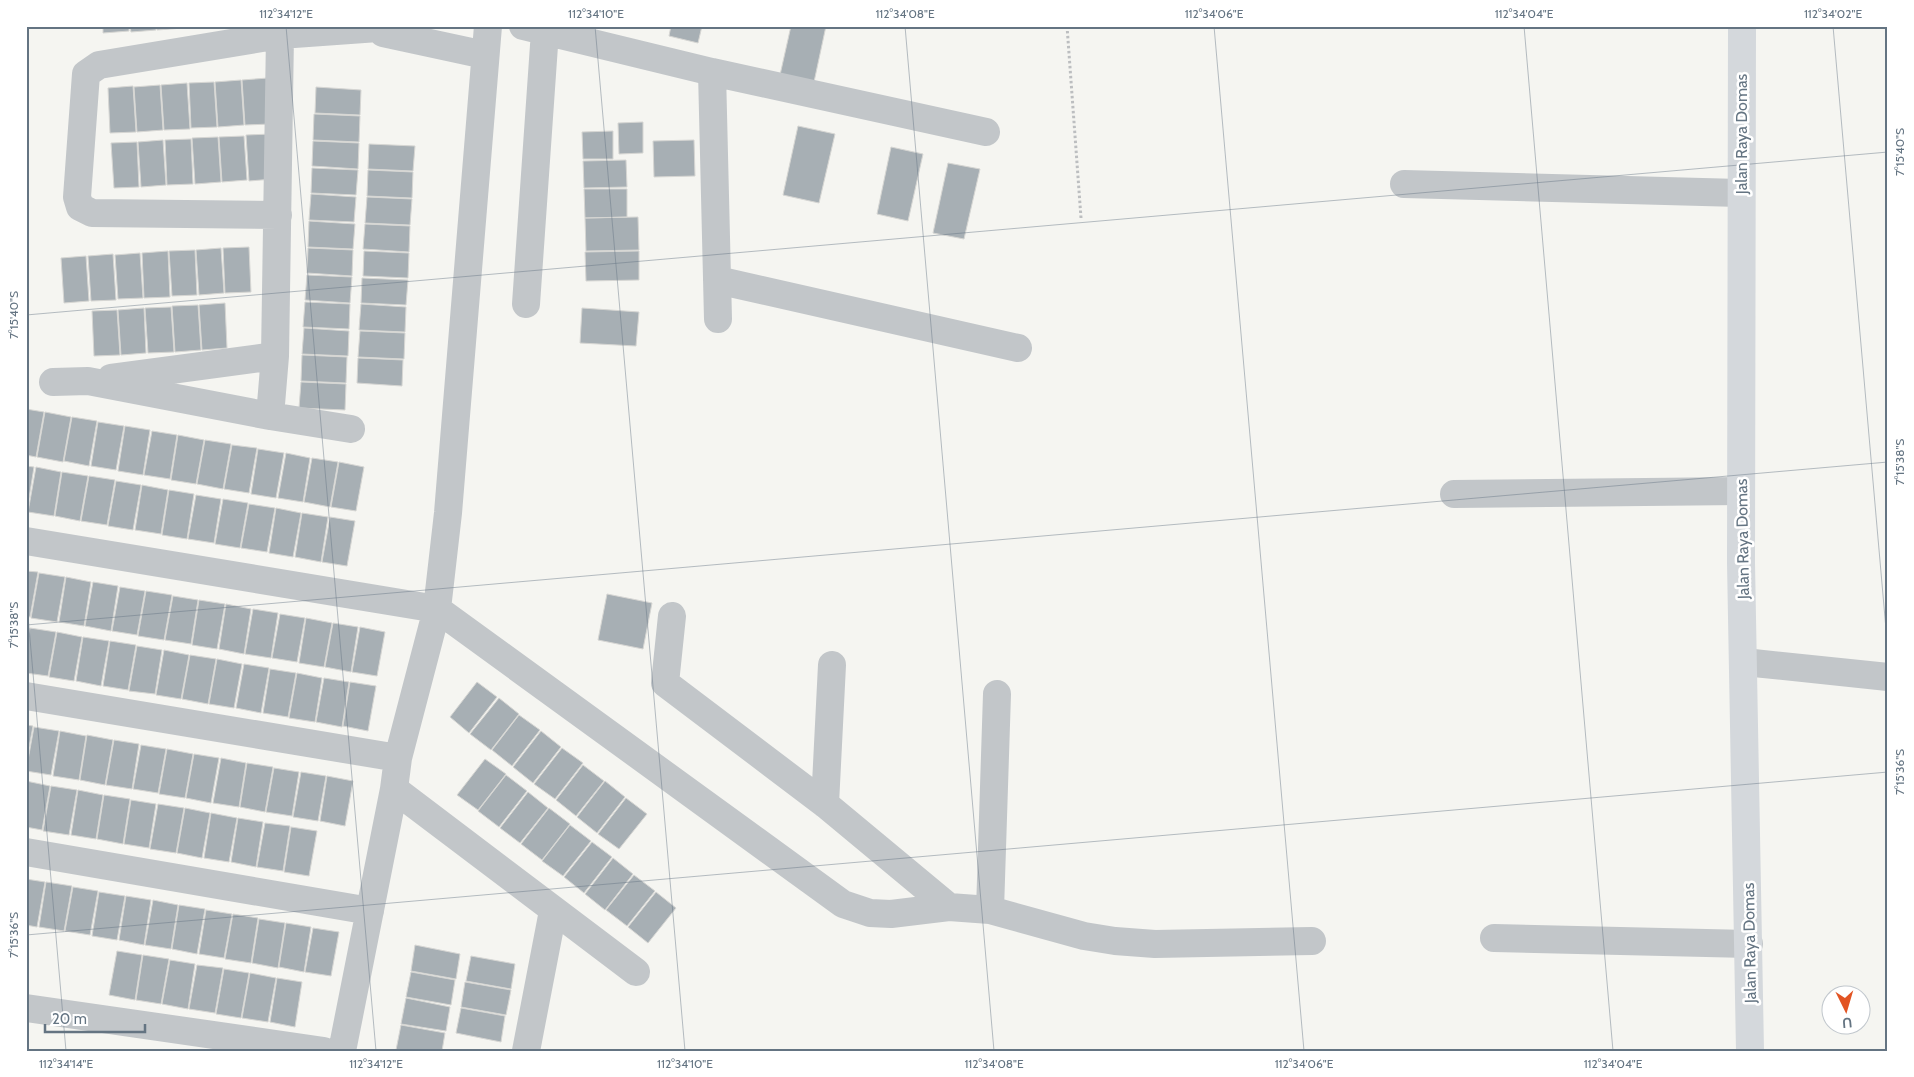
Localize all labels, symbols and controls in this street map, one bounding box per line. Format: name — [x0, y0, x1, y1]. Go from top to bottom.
text: 112°34'12"E — [259, 6, 313, 21]
text: 112°34'10"E — [568, 6, 624, 21]
text: 112°34'08"E — [875, 6, 935, 21]
text: 112°34'06"E — [1185, 6, 1244, 21]
text: 112°34'04"E — [1495, 6, 1554, 21]
text: 112°34'02"E — [1804, 6, 1862, 21]
street label: Jalan Raya Domas — [1732, 73, 1751, 195]
text: 7°15'40"S — [1892, 128, 1907, 176]
text: 7°15'40"S — [6, 291, 21, 339]
text: 7°15'38"S — [1892, 439, 1907, 485]
street label: Jalan Raya Domas — [1732, 478, 1753, 600]
text: 7°15'38"S — [6, 602, 21, 648]
text: 7°15'36"S — [1892, 749, 1907, 795]
street label: Jalan Raya Domas — [1739, 882, 1760, 1004]
text: 7°15'36"S — [6, 912, 21, 958]
north arrow — [1822, 984, 1872, 1034]
scale bar — [45, 1002, 145, 1034]
text: 20 m — [52, 1010, 87, 1028]
text: U — [1841, 1014, 1853, 1032]
text: 112°34'14"E — [39, 1056, 93, 1071]
text: 112°34'12"E — [349, 1056, 403, 1071]
text: 112°34'10"E — [657, 1056, 713, 1071]
text: 112°34'08"E — [964, 1056, 1024, 1071]
text: 112°34'06"E — [1275, 1056, 1334, 1071]
text: 112°34'04"E — [1584, 1056, 1643, 1071]

